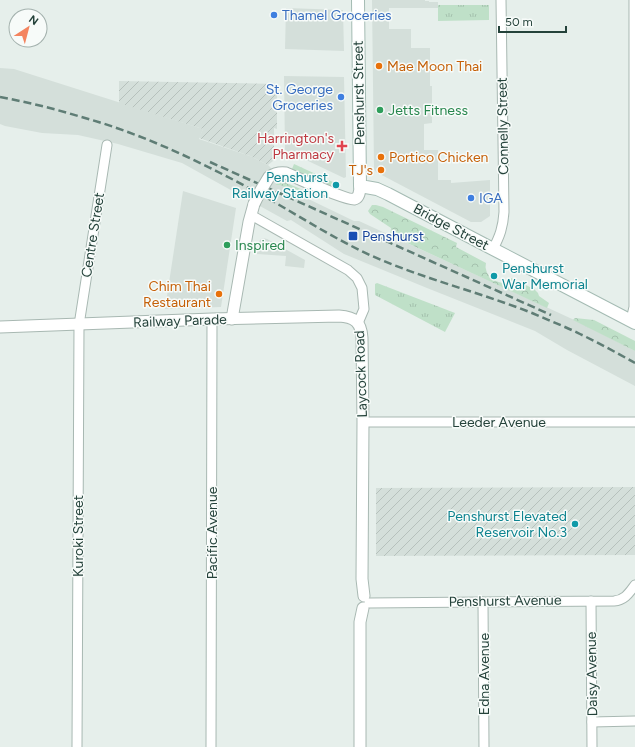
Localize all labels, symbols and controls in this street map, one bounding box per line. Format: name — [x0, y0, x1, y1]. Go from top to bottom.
place label: Thamel Groceries — [282, 7, 392, 24]
north arrow — [8, 8, 48, 48]
scale bar — [499, 8, 566, 34]
marker: Thamel Groceries — [269, 10, 279, 20]
text: N — [26, 13, 41, 28]
text: 50 m — [505, 15, 533, 29]
street label: Penshurst Street — [350, 40, 368, 146]
place label: Mae Moon Thai — [387, 58, 482, 75]
marker: Mae Moon Thai — [374, 61, 384, 71]
street label: Connelly Street — [494, 77, 512, 175]
place label: St. George Groceries — [266, 81, 333, 114]
marker: St. George Groceries — [336, 92, 346, 102]
place label: Jetts Fitness — [388, 102, 468, 119]
marker: Jetts Fitness — [375, 105, 385, 115]
place label: Harrington's Pharmacy — [257, 130, 335, 163]
marker: Harrington's Pharmacy — [337, 141, 347, 151]
place label: Portico Chicken — [389, 149, 489, 166]
marker: Portico Chicken — [376, 152, 386, 162]
place label: TJ's — [349, 162, 373, 179]
marker: TJ's — [376, 165, 386, 175]
place label: Penshurst Railway Station — [232, 169, 328, 202]
marker: Penshurst Railway Station — [331, 180, 341, 190]
place label: IGA — [479, 190, 503, 207]
street label: Centre Street — [78, 191, 108, 279]
marker: IGA — [466, 193, 476, 203]
street label: Bridge Street — [410, 200, 492, 254]
place label: Penshurst — [362, 228, 424, 245]
marker: Penshurst — [347, 230, 359, 242]
place label: Inspired — [235, 237, 285, 254]
marker: Inspired — [222, 240, 232, 250]
place label: Penshurst War Memorial — [502, 260, 588, 293]
marker: Penshurst War Memorial — [489, 271, 499, 281]
place label: Chim Thai Restaurant — [143, 278, 211, 311]
marker: Chim Thai Restaurant — [214, 289, 224, 299]
street label: Railway Parade — [133, 311, 227, 331]
street label: Laycock Road — [351, 330, 371, 418]
street label: Leeder Avenue — [452, 414, 546, 431]
street label: Pacific Avenue — [204, 486, 221, 579]
street label: Kuroki Street — [70, 495, 87, 577]
place label: Penshurst Elevated Reservoir No.3 — [447, 508, 567, 541]
marker: Penshurst Elevated Reservoir No.3 — [570, 519, 580, 529]
street label: Penshurst Avenue — [448, 592, 562, 610]
street label: Daisy Avenue — [583, 631, 601, 717]
street label: Edna Avenue — [476, 633, 493, 715]

